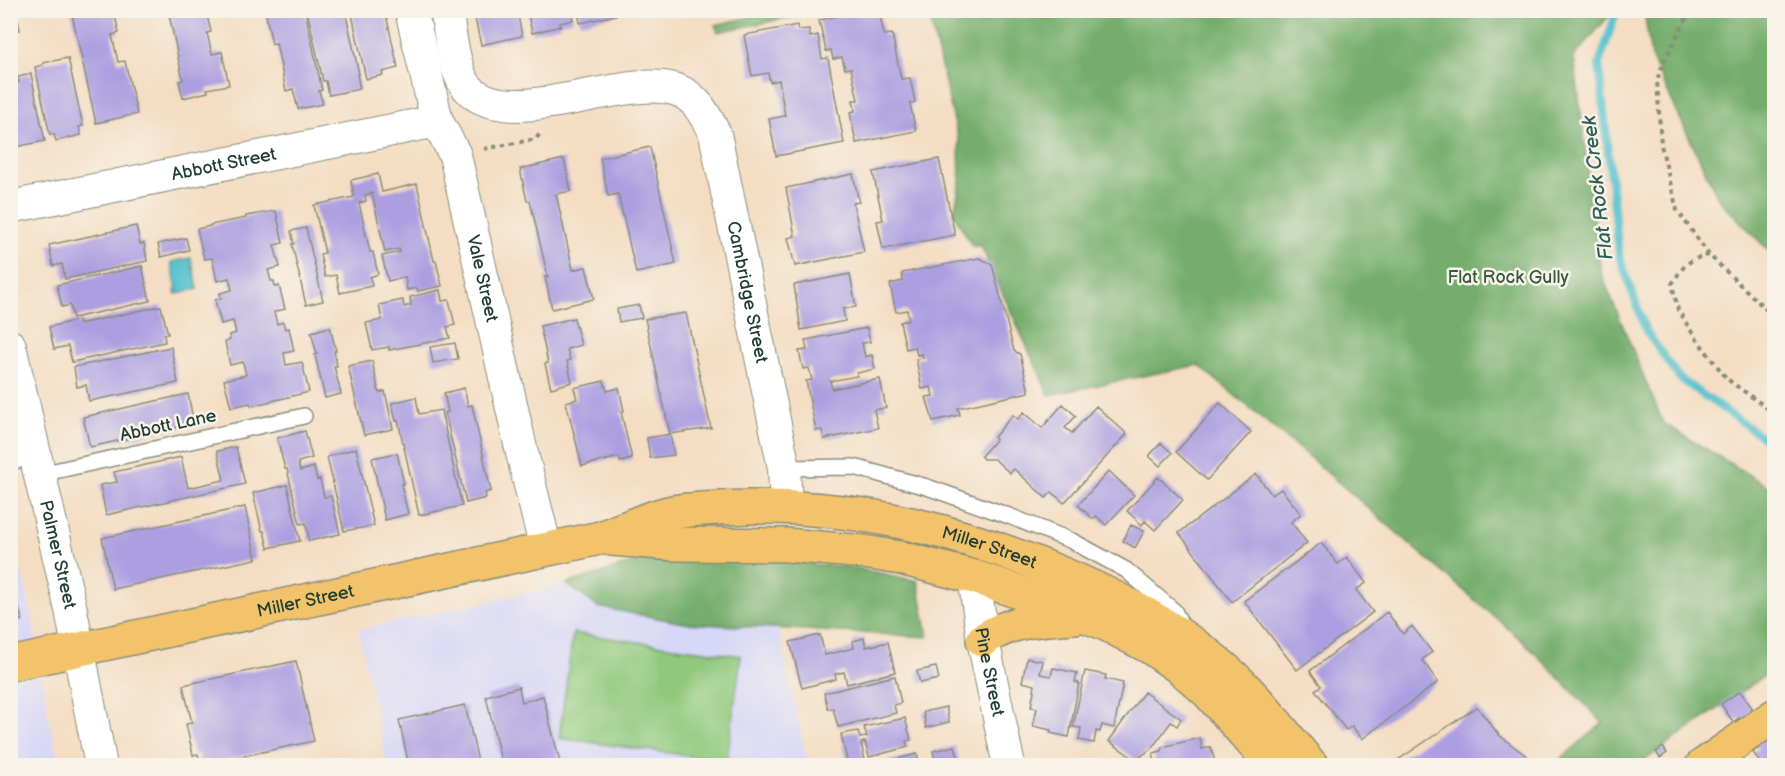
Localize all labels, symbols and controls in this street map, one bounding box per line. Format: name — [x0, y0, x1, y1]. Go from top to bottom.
water label: Flat Rock Creek — [1577, 113, 1619, 262]
street label: Abbott Street — [170, 144, 278, 185]
street label: Cambridge Street — [722, 219, 772, 365]
street label: Vale Street — [462, 233, 502, 324]
park label: Flat Rock Gully — [1447, 267, 1569, 288]
street label: Abbott Lane — [118, 405, 219, 446]
street label: Palmer Street — [35, 498, 81, 611]
street label: Miller Street — [939, 522, 1040, 574]
street label: Miller Street — [255, 581, 356, 622]
street label: Pine Street — [970, 626, 1009, 719]

